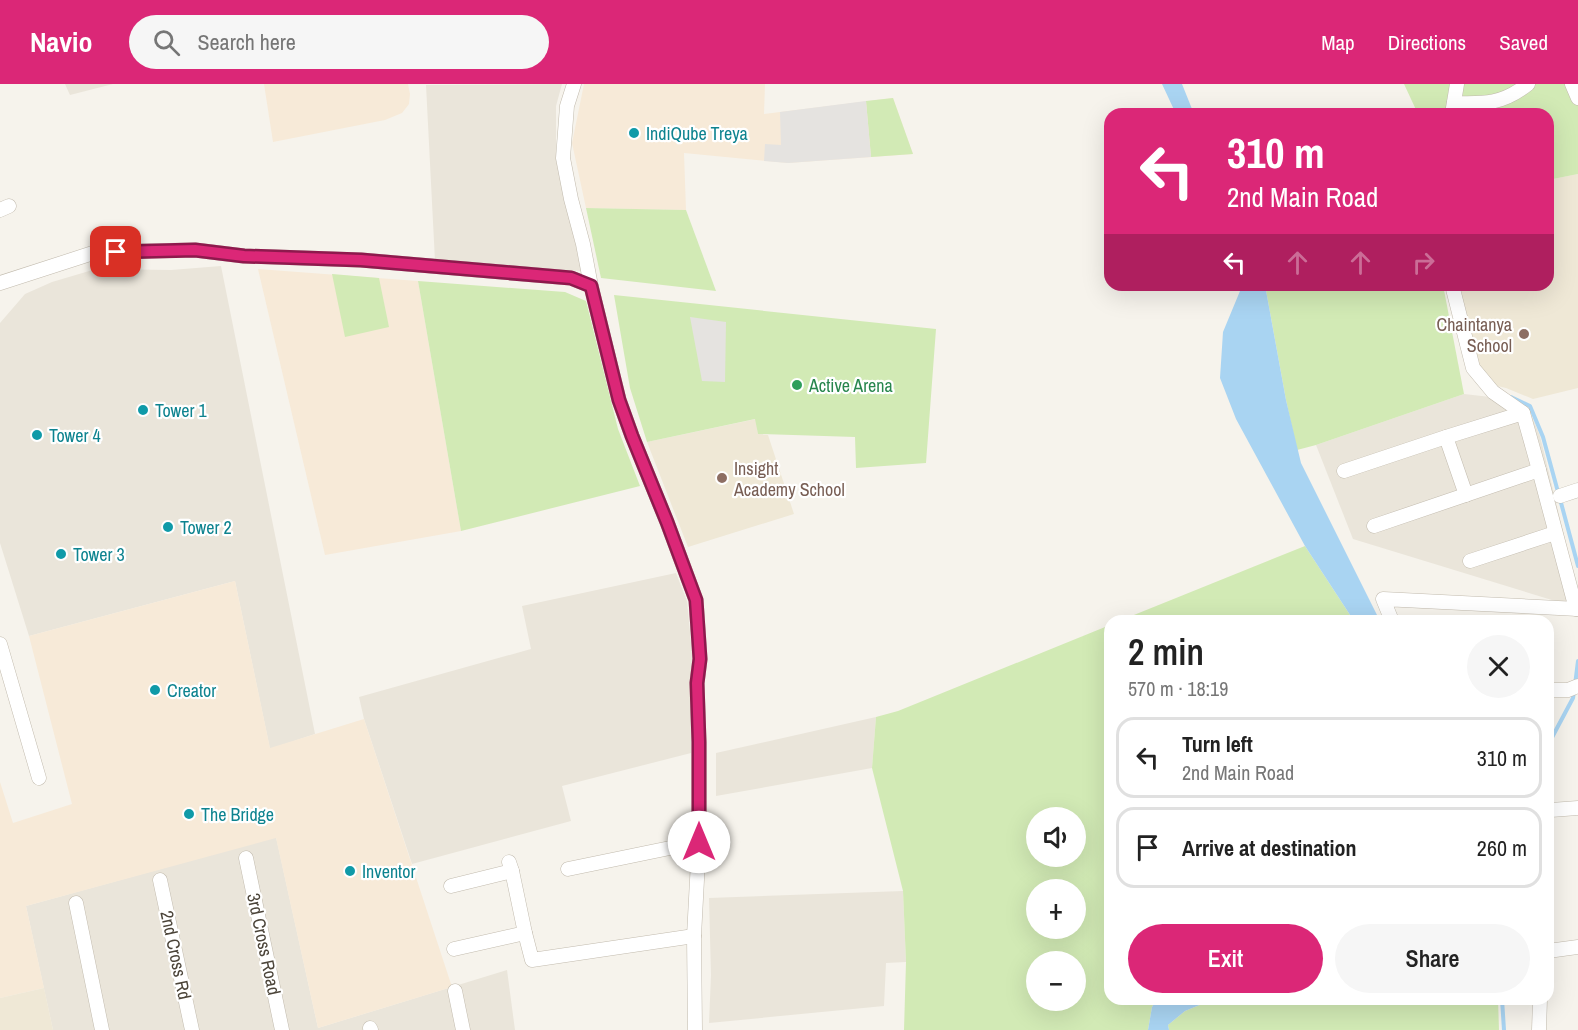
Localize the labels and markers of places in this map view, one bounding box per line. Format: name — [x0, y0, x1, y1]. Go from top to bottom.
place label: IndiQube Treya — [646, 121, 748, 146]
marker: IndiQube Treya — [627, 126, 641, 140]
pin — [90, 226, 141, 277]
place label: Chaintanya School — [1437, 312, 1512, 358]
marker: Chaintanya School — [1517, 327, 1531, 341]
place label: Active Arena — [808, 373, 893, 398]
marker: Active Arena — [790, 378, 804, 392]
place label: Tower 1 — [155, 398, 207, 423]
marker: Tower 1 — [136, 403, 150, 417]
place label: Tower 4 — [49, 423, 101, 448]
marker: Tower 4 — [30, 428, 44, 442]
place label: Insight Academy School — [733, 456, 845, 502]
marker: Insight Academy School — [715, 471, 729, 485]
place label: Tower 2 — [180, 515, 232, 540]
marker: Tower 2 — [161, 520, 175, 534]
place label: Tower 3 — [73, 542, 125, 567]
marker: Tower 3 — [54, 547, 68, 561]
place label: Creator — [167, 678, 216, 703]
marker: Creator — [148, 683, 162, 697]
place label: The Bridge — [201, 802, 274, 827]
marker: The Bridge — [182, 807, 196, 821]
place label: Inventor — [362, 859, 415, 884]
marker: Inventor — [343, 864, 357, 878]

